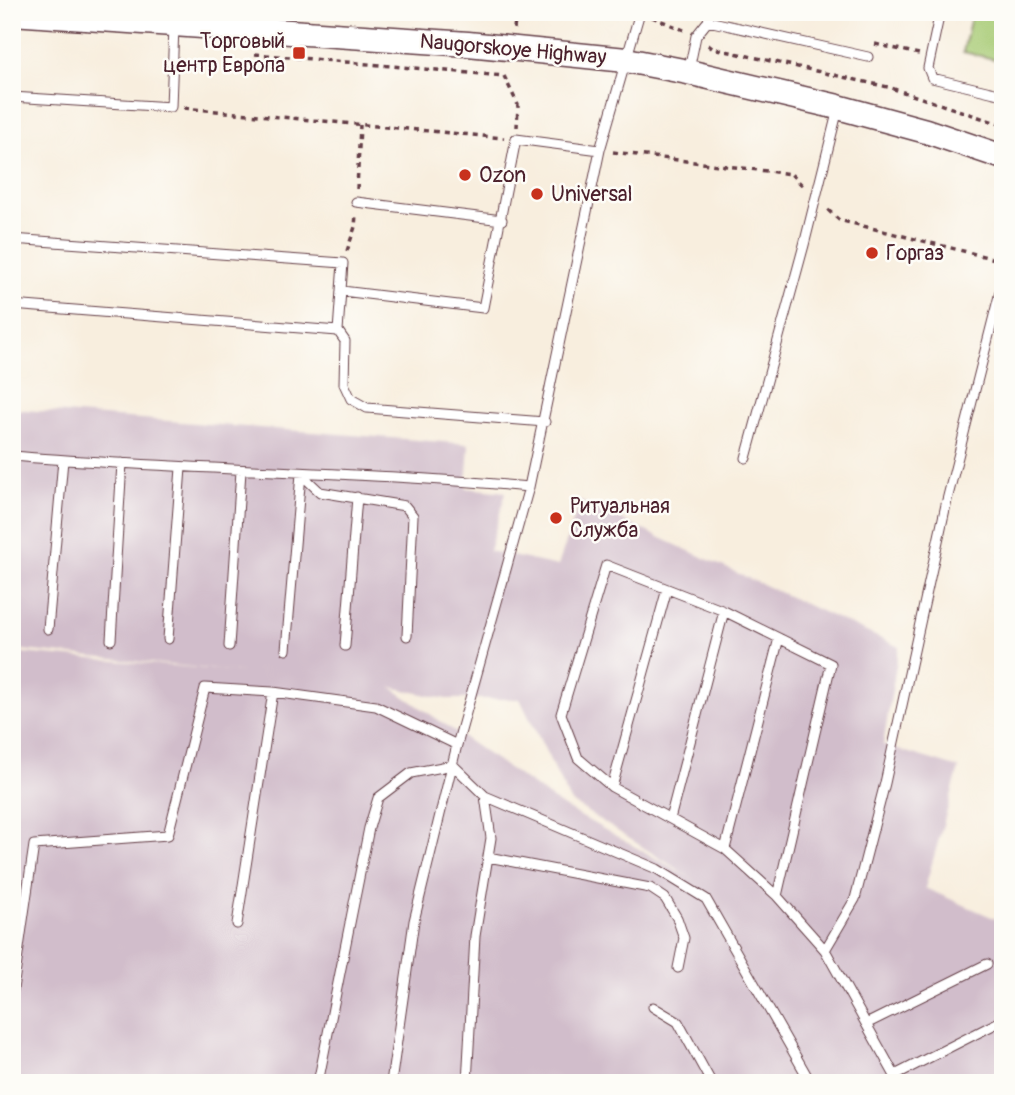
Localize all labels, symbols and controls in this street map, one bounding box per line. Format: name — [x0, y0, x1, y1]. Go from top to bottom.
place label: Торговый центр Европа — [163, 28, 285, 79]
street label: Naugorskoye Highway — [419, 28, 607, 71]
marker: Торговый центр Европа — [291, 45, 307, 61]
place label: Ozon — [479, 162, 526, 189]
marker: Ozon — [457, 167, 473, 183]
place label: Universal — [551, 181, 633, 208]
marker: Universal — [529, 186, 545, 202]
place label: Горгаз — [886, 240, 944, 267]
marker: Горгаз — [864, 245, 880, 261]
place label: Ритуальная Служба — [570, 493, 670, 544]
marker: Ритуальная Служба — [548, 510, 564, 526]

